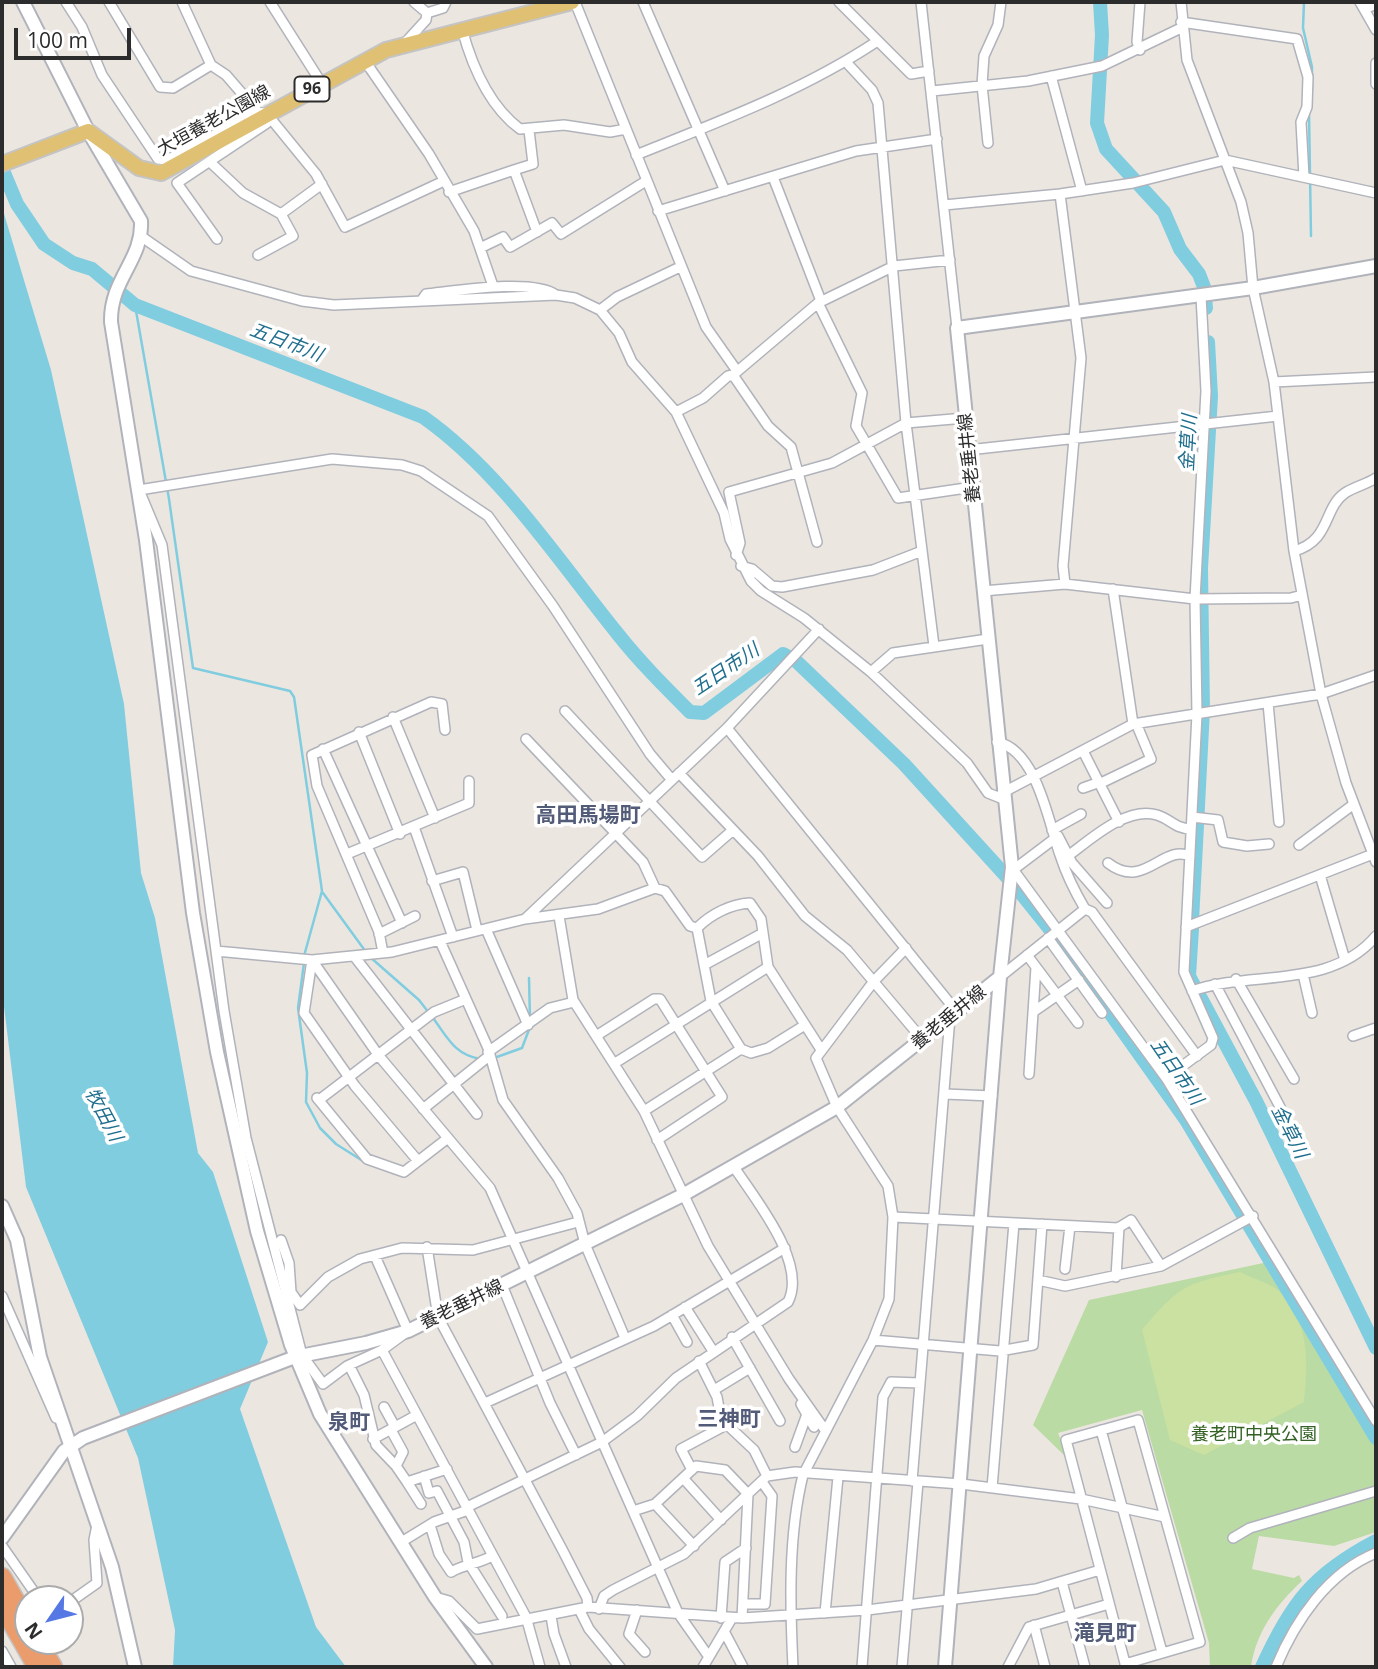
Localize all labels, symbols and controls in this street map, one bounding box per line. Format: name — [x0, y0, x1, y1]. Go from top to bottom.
scale bar — [18, 14, 135, 58]
text: 100 m — [27, 26, 88, 54]
road number: 96 — [294, 76, 330, 102]
street label: 大垣養老公園線 — [154, 81, 274, 161]
water label: 五日市川 — [246, 319, 326, 367]
street label: 養老垂井線 — [955, 412, 985, 504]
water label: 金草川 — [1176, 414, 1202, 472]
water label: 五日市川 — [688, 639, 764, 701]
district label: 高田馬場町 — [536, 803, 640, 829]
street label: 養老垂井線 — [907, 981, 991, 1055]
water label: 五日市川 — [1145, 1034, 1207, 1110]
water label: 牧田川 — [80, 1084, 126, 1146]
water label: 金草川 — [1266, 1101, 1312, 1163]
street label: 養老垂井線 — [417, 1276, 507, 1334]
district label: 三神町 — [698, 1407, 760, 1433]
district label: 泉町 — [328, 1410, 370, 1436]
park label: 養老町中央公園 — [1191, 1424, 1317, 1446]
north arrow — [14, 1585, 84, 1655]
text: N — [18, 1617, 49, 1645]
district label: 滝見町 — [1074, 1621, 1136, 1647]

